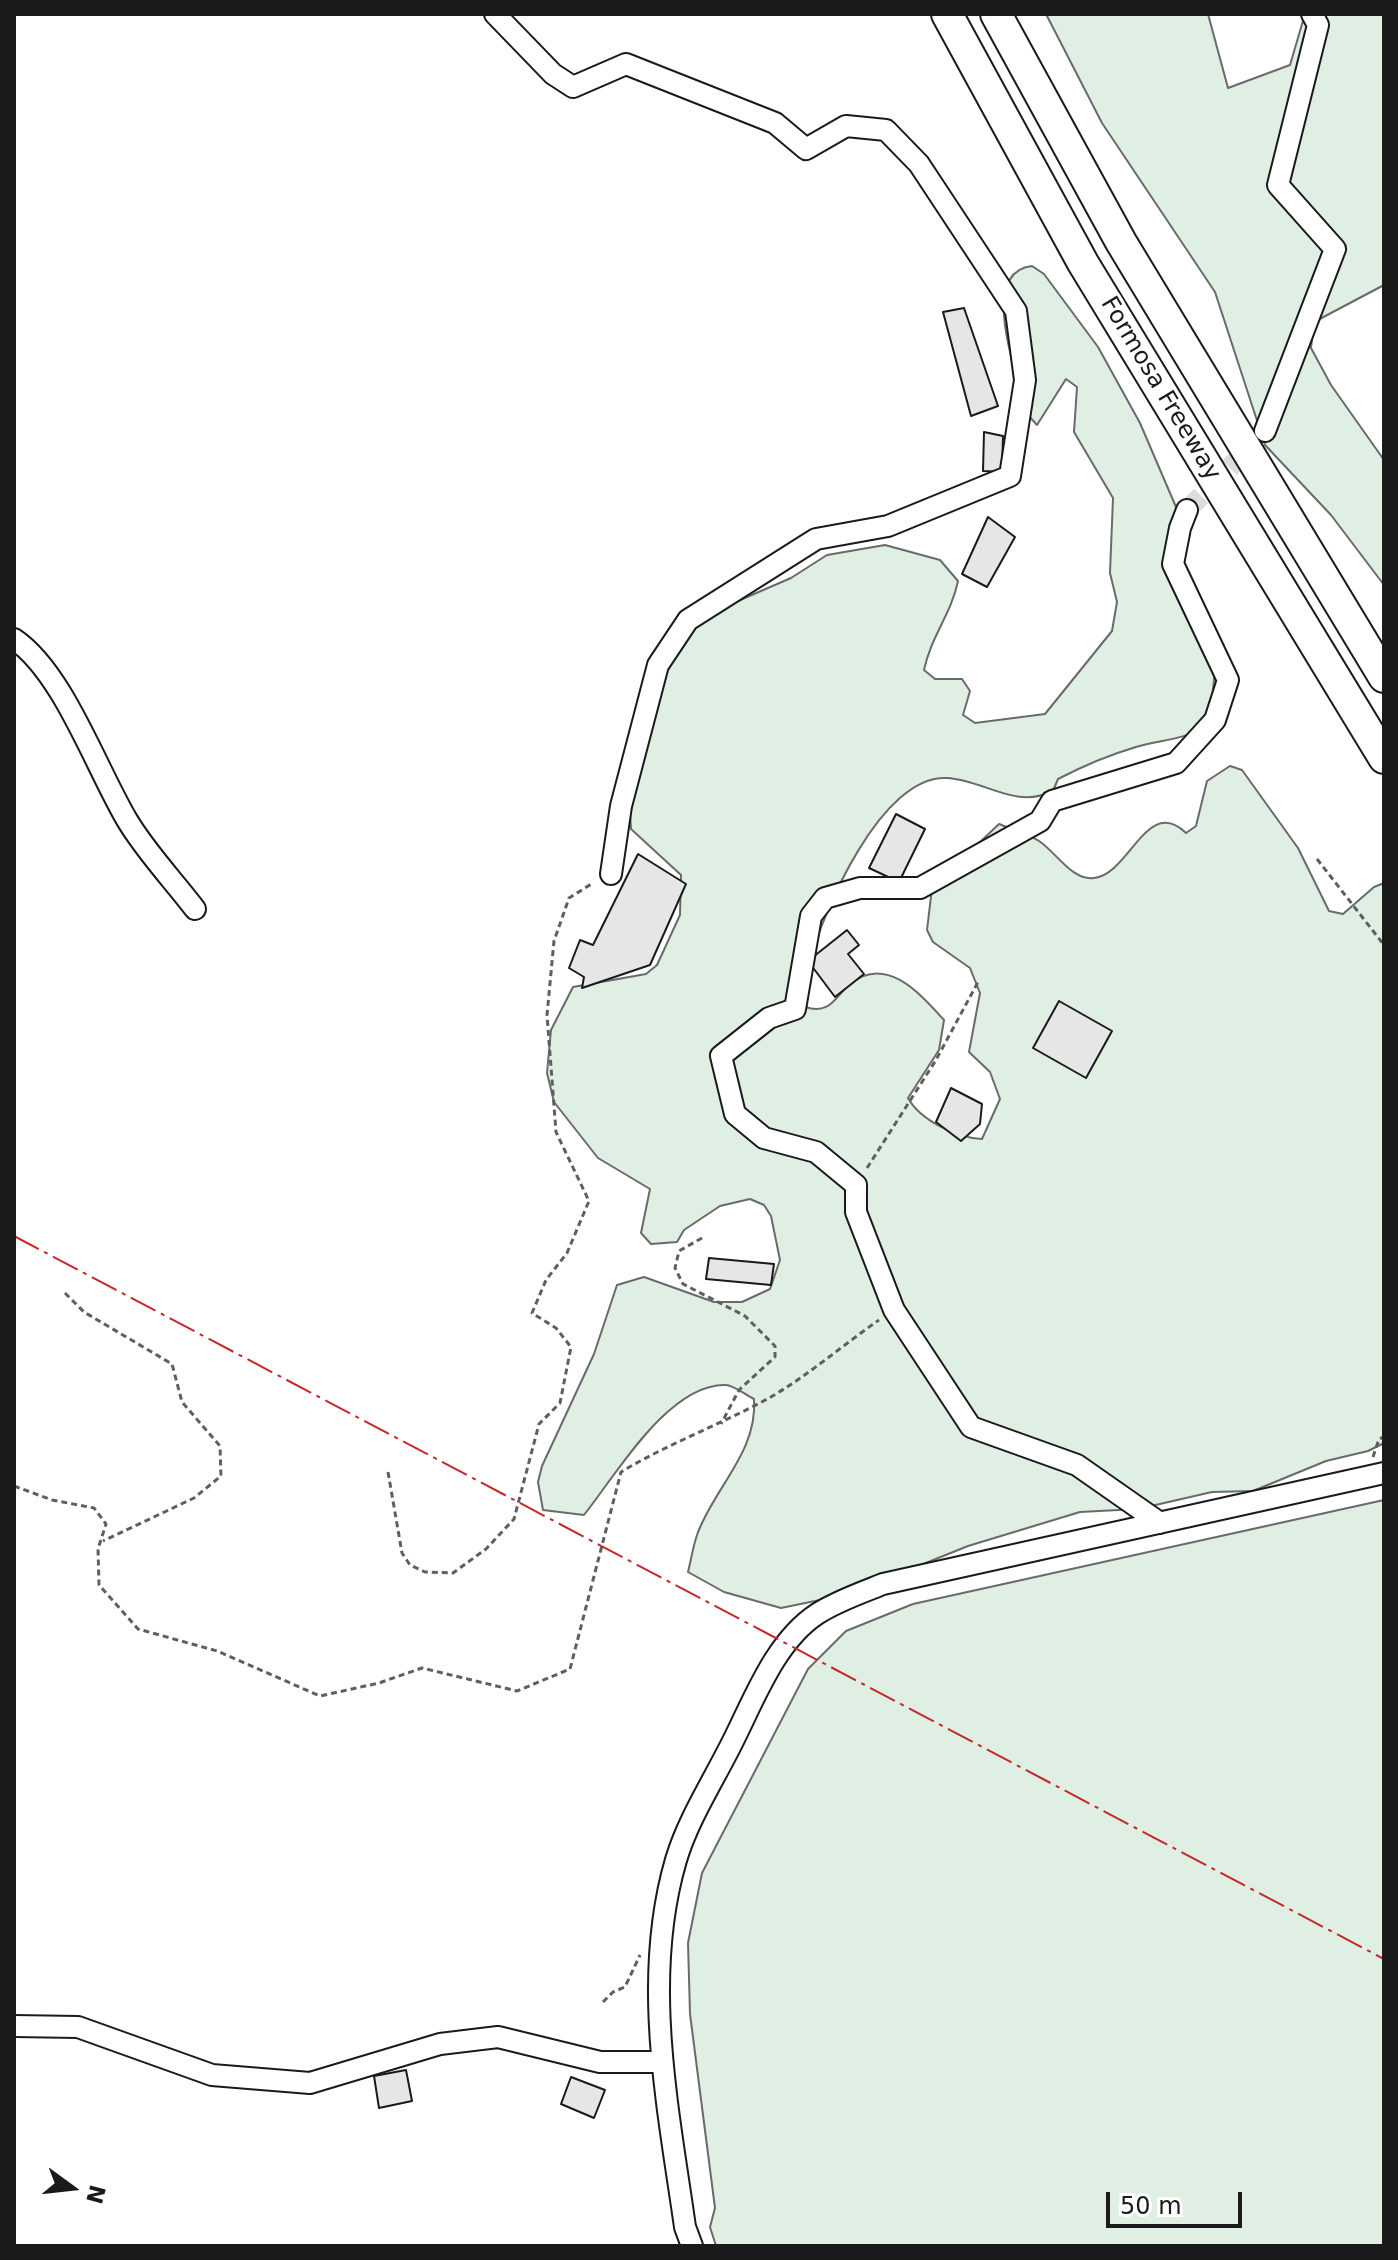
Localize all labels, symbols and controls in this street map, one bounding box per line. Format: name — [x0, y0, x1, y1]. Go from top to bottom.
street label: Formosa Freeway — [1094, 292, 1226, 486]
north arrow — [32, 2148, 112, 2228]
scale bar — [1110, 2176, 1246, 2226]
text: N — [81, 2182, 110, 2206]
text: 50 m — [1120, 2192, 1182, 2220]

